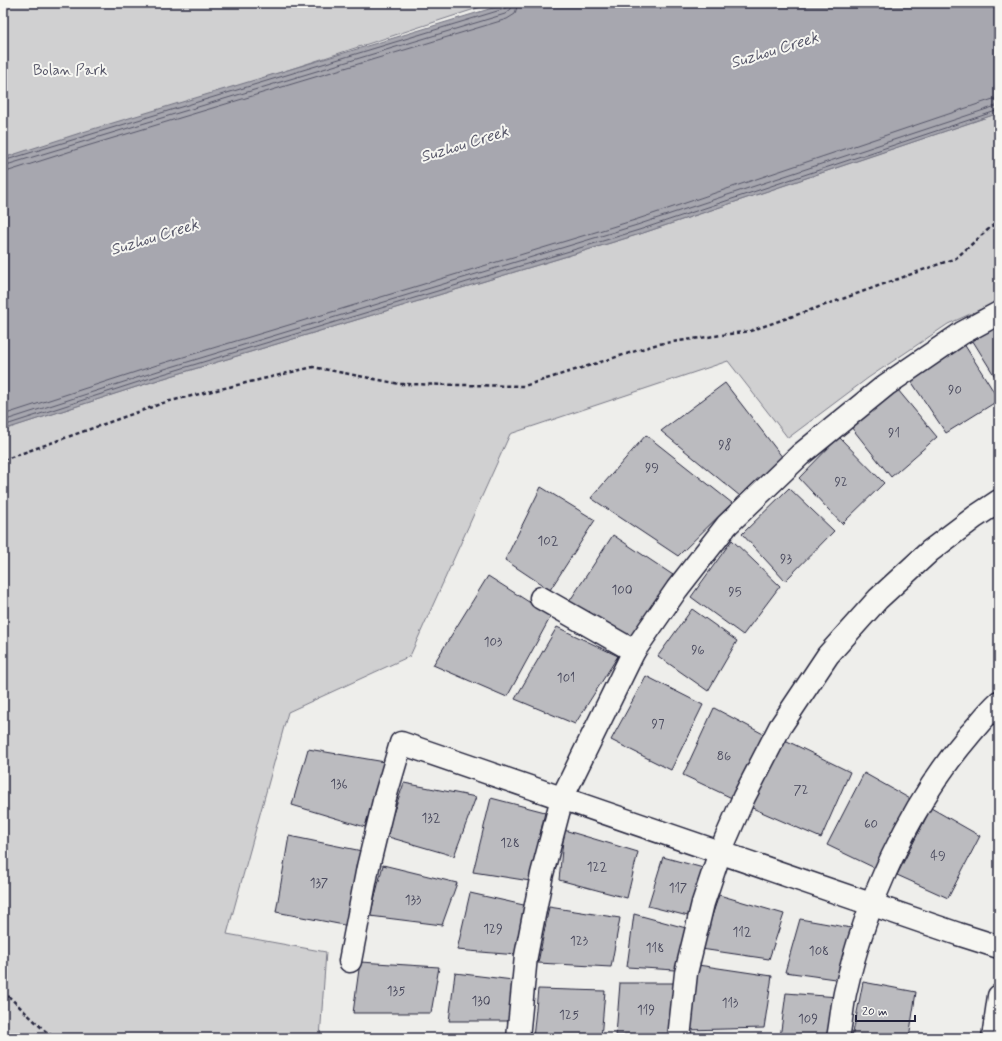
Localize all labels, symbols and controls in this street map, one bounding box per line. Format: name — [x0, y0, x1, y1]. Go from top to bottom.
water label: Suzhou Creek — [728, 27, 821, 74]
park label: Bolan Park — [33, 61, 107, 81]
water label: Suzhou Creek — [418, 121, 511, 168]
water label: Suzhou Creek — [108, 214, 201, 261]
house number: 90 — [948, 382, 962, 399]
house number: 91 — [888, 425, 900, 442]
house number: 98 — [718, 437, 732, 454]
house number: 99 — [645, 460, 659, 477]
house number: 92 — [834, 474, 848, 491]
house number: 102 — [538, 533, 559, 550]
house number: 93 — [780, 551, 792, 568]
house number: 100 — [611, 582, 633, 599]
house number: 95 — [728, 584, 742, 601]
house number: 103 — [484, 634, 503, 651]
house number: 96 — [691, 642, 705, 659]
house number: 101 — [557, 670, 575, 687]
house number: 97 — [652, 716, 665, 733]
house number: 86 — [717, 748, 731, 765]
house number: 136 — [330, 776, 348, 793]
house number: 72 — [794, 782, 809, 799]
house number: 132 — [421, 810, 441, 827]
house number: 60 — [864, 816, 878, 833]
house number: 128 — [500, 835, 520, 852]
house number: 49 — [930, 848, 946, 865]
house number: 122 — [587, 859, 607, 876]
house number: 137 — [310, 875, 328, 892]
house number: 117 — [669, 880, 687, 897]
house number: 133 — [405, 892, 422, 909]
house number: 129 — [483, 921, 503, 938]
house number: 112 — [732, 924, 752, 941]
house number: 123 — [570, 933, 589, 950]
house number: 118 — [646, 940, 664, 957]
house number: 108 — [809, 943, 829, 960]
house number: 135 — [387, 983, 405, 1000]
house number: 130 — [471, 993, 491, 1010]
house number: 113 — [722, 995, 739, 1012]
scale bar — [856, 997, 915, 1023]
house number: 119 — [637, 1002, 655, 1019]
text: 20 m — [862, 1004, 888, 1020]
house number: 125 — [559, 1007, 579, 1024]
house number: 109 — [798, 1011, 818, 1028]

